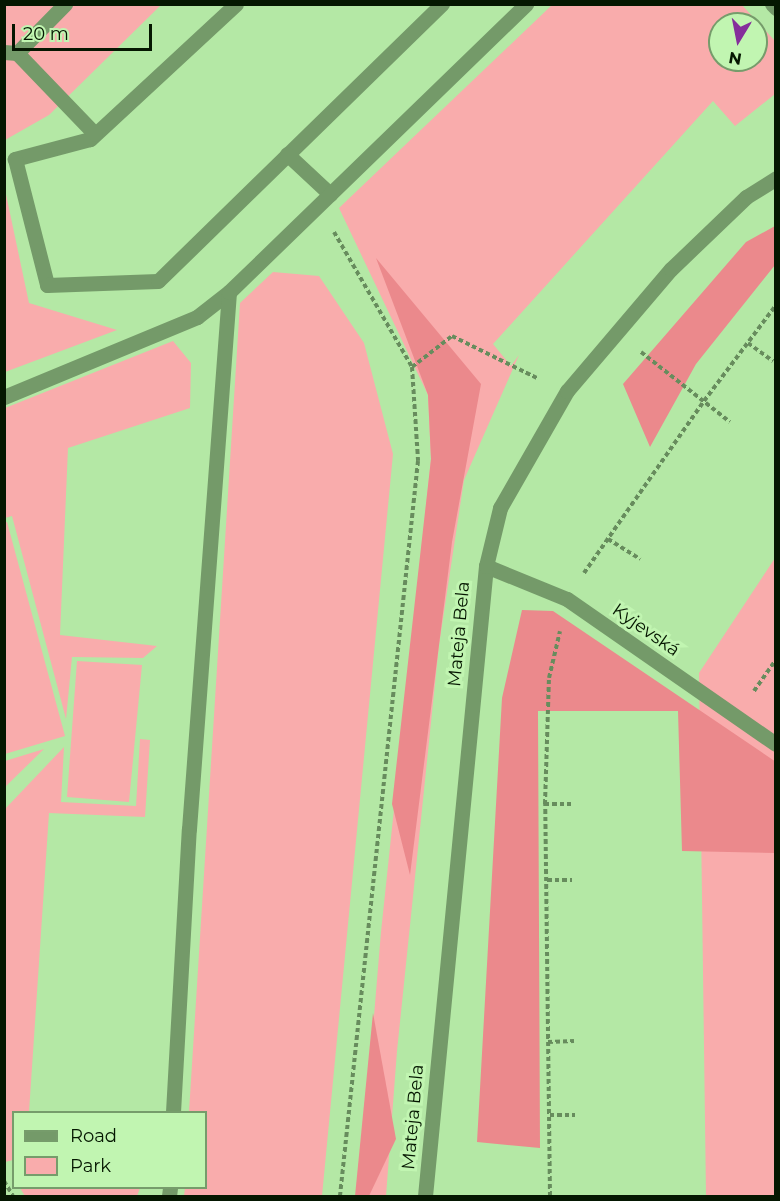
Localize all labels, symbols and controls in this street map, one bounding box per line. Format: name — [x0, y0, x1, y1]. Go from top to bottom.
scale bar — [15, 12, 154, 50]
north arrow — [708, 12, 768, 72]
text: 20 m — [23, 23, 69, 45]
text: N — [727, 48, 743, 69]
street label: Mateja Bela — [444, 580, 474, 688]
street label: Kyjevská — [608, 599, 684, 661]
street label: Mateja Bela — [398, 1063, 428, 1171]
legend — [12, 1111, 207, 1189]
text: Road — [70, 1125, 117, 1147]
text: Park — [70, 1155, 111, 1177]

